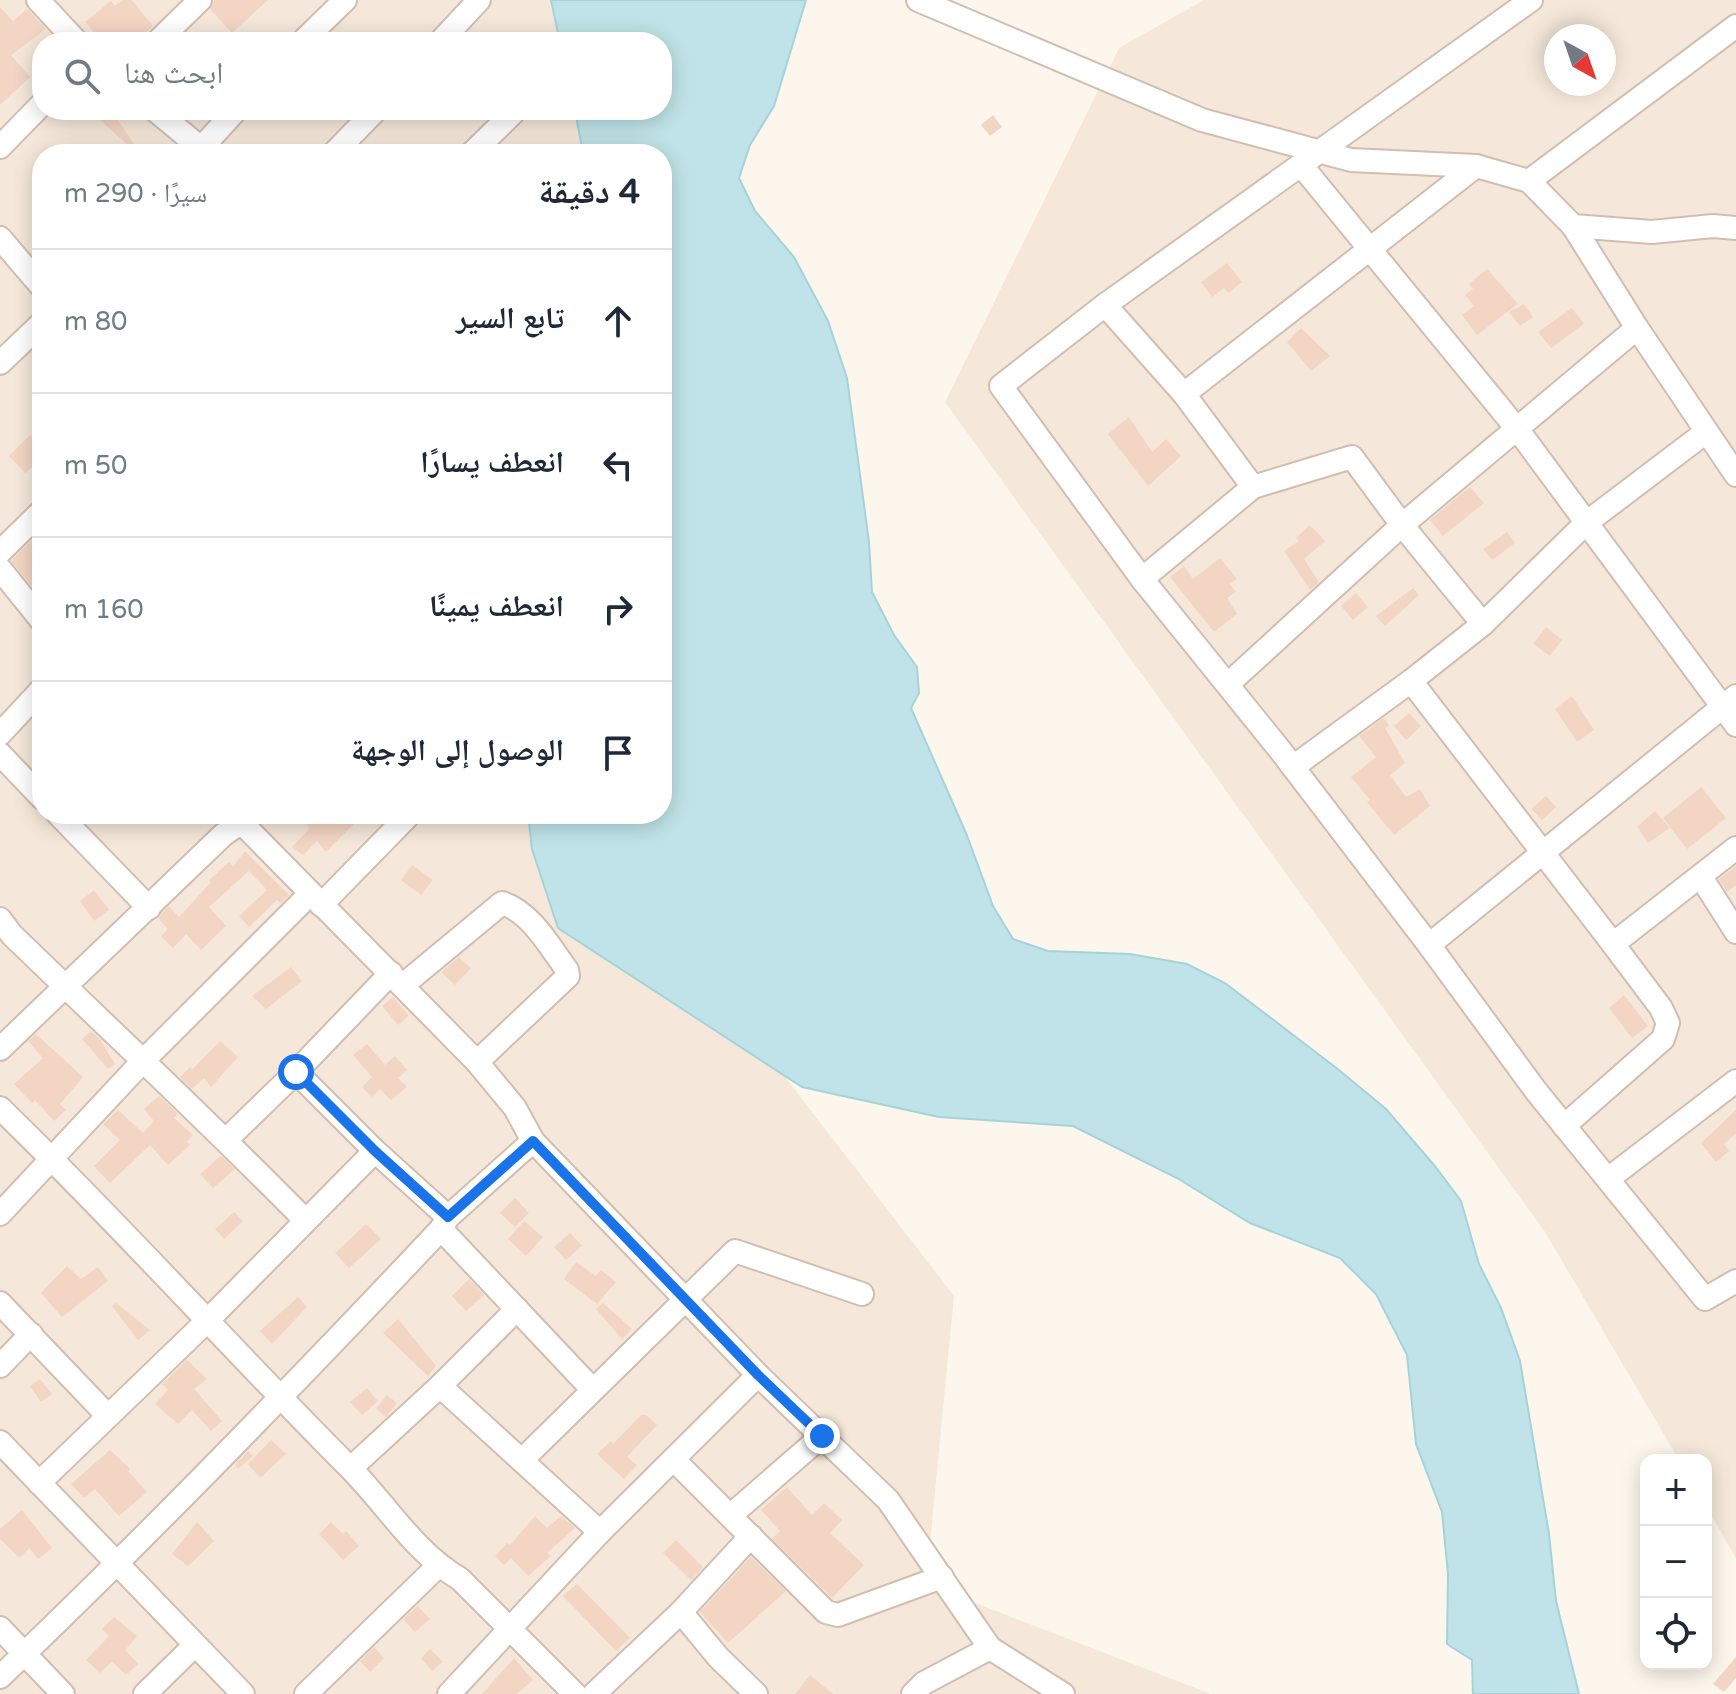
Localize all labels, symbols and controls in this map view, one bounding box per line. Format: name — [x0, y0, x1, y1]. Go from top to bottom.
north arrow — [1544, 24, 1616, 96]
search box — [32, 32, 672, 120]
icon: search — [60, 54, 104, 98]
text: ابحث هنا — [124, 55, 223, 92]
text: 4 دقيقة — [538, 172, 640, 213]
text: سيرًا · 290 m — [64, 178, 207, 209]
icon: ahead — [596, 299, 640, 343]
text: تابع السير — [456, 300, 564, 337]
text: 80 m — [64, 306, 127, 337]
icon: left — [596, 443, 640, 487]
text: انعطف يسارًا — [420, 444, 564, 481]
text: 50 m — [64, 450, 127, 481]
icon: right — [596, 587, 640, 631]
text: انعطف يمينًا — [429, 588, 564, 625]
text: 160 m — [64, 594, 144, 625]
icon: arrive — [596, 731, 640, 775]
text: الوصول إلى الوجهة — [351, 732, 564, 769]
route start — [278, 1054, 314, 1090]
route end — [804, 1418, 840, 1454]
map controls — [1640, 1454, 1712, 1670]
button: + — [1640, 1454, 1712, 1526]
button: − — [1640, 1526, 1712, 1598]
button: locate — [1640, 1598, 1712, 1670]

